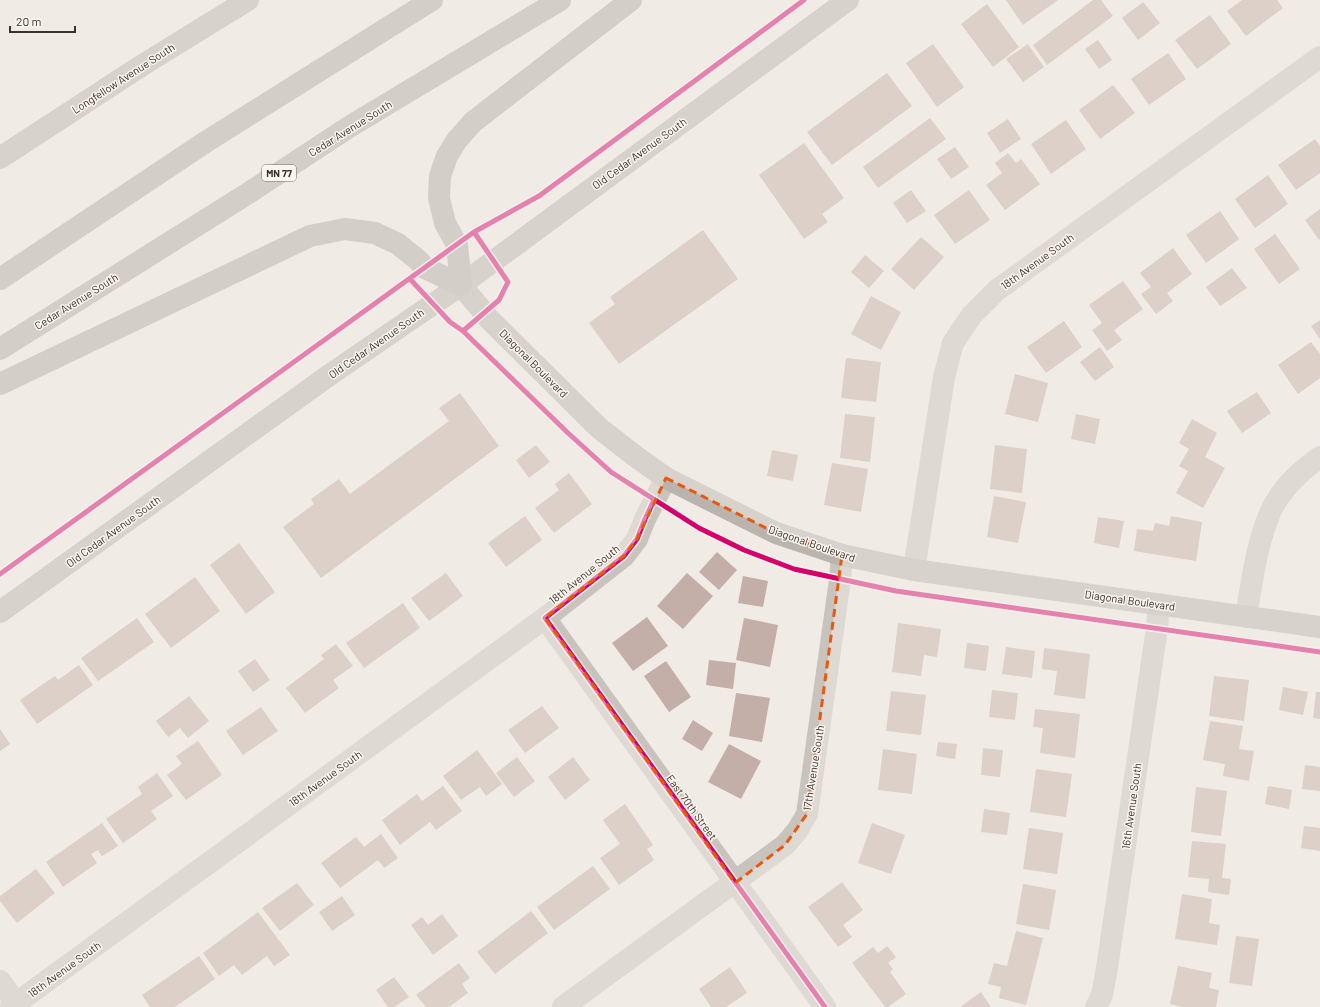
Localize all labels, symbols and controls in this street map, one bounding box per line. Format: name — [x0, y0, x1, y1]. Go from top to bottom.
scale bar — [10, 8, 75, 34]
text: 20 m — [16, 14, 42, 28]
street label: Longfellow Avenue South — [69, 40, 177, 116]
street label: Cedar Avenue South — [306, 97, 394, 159]
street label: Old Cedar Avenue South — [589, 114, 689, 192]
road number: MN 77 — [262, 165, 296, 181]
street label: 18th Avenue South — [998, 230, 1076, 292]
street label: Cedar Avenue South — [32, 270, 120, 332]
street label: Old Cedar Avenue South — [326, 305, 426, 381]
street label: Diagonal Boulevard — [497, 326, 571, 400]
street label: Old Cedar Avenue South — [63, 492, 163, 570]
street label: Diagonal Boulevard — [767, 522, 857, 564]
street label: 18th Avenue South — [546, 541, 622, 606]
street label: Diagonal Boulevard — [1084, 587, 1176, 613]
street label: 17th Avenue South — [800, 724, 826, 812]
street label: 18th Avenue South — [286, 747, 364, 809]
street label: 16th Avenue South — [1119, 762, 1144, 850]
street label: East 70th Street — [664, 772, 720, 842]
street label: 18th Avenue South — [25, 938, 103, 1000]

